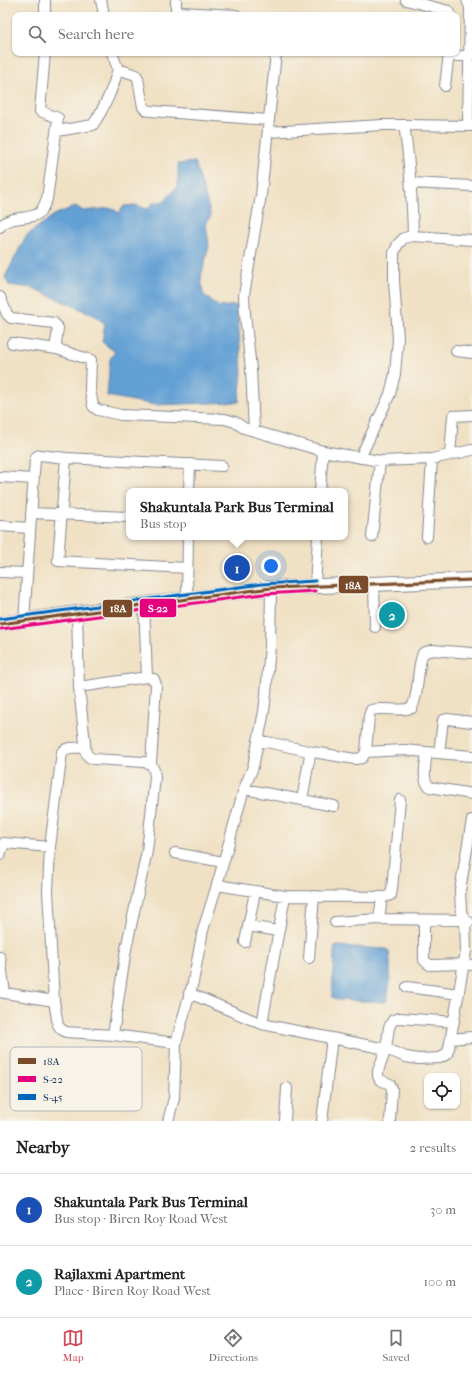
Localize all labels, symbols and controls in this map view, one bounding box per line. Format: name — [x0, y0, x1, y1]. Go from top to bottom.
search box — [12, 12, 460, 56]
icon: search — [26, 23, 48, 45]
text: Search here — [58, 25, 134, 43]
popup — [126, 488, 348, 540]
text: Shakuntala Park Bus Terminal — [140, 498, 334, 516]
text: Bus stop — [140, 516, 187, 531]
pin: 1 — [224, 553, 250, 583]
your location — [261, 556, 281, 576]
line badge: 18A — [338, 575, 369, 594]
text: 18A — [345, 579, 362, 592]
line badge: S-22 — [139, 598, 177, 618]
line badge: 18A — [102, 599, 133, 618]
pin: 2 — [379, 600, 405, 630]
text: 18A — [110, 602, 127, 615]
text: S-22 — [148, 602, 168, 615]
legend — [10, 1047, 142, 1111]
text: 18A — [43, 1055, 60, 1068]
text: S-22 — [43, 1073, 63, 1086]
map controls — [424, 1073, 460, 1109]
button: locate — [424, 1073, 460, 1109]
text: S-45 — [43, 1091, 63, 1104]
text: Nearby — [16, 1137, 70, 1157]
text: 2 results — [410, 1140, 456, 1155]
text: Shakuntala Park Bus Terminal — [54, 1193, 248, 1211]
text: 1 — [27, 1202, 31, 1217]
text: 30 m — [430, 1202, 456, 1217]
text: Bus stop · Biren Roy Road West — [54, 1211, 228, 1226]
text: Rajlaxmi Apartment — [54, 1265, 185, 1283]
text: 2 — [26, 1274, 32, 1289]
text: 100 m — [423, 1274, 456, 1289]
text: Place · Biren Roy Road West — [54, 1283, 211, 1298]
tab: Map — [62, 1327, 84, 1364]
tab: Directions — [209, 1327, 258, 1364]
tab: Saved — [382, 1327, 410, 1364]

